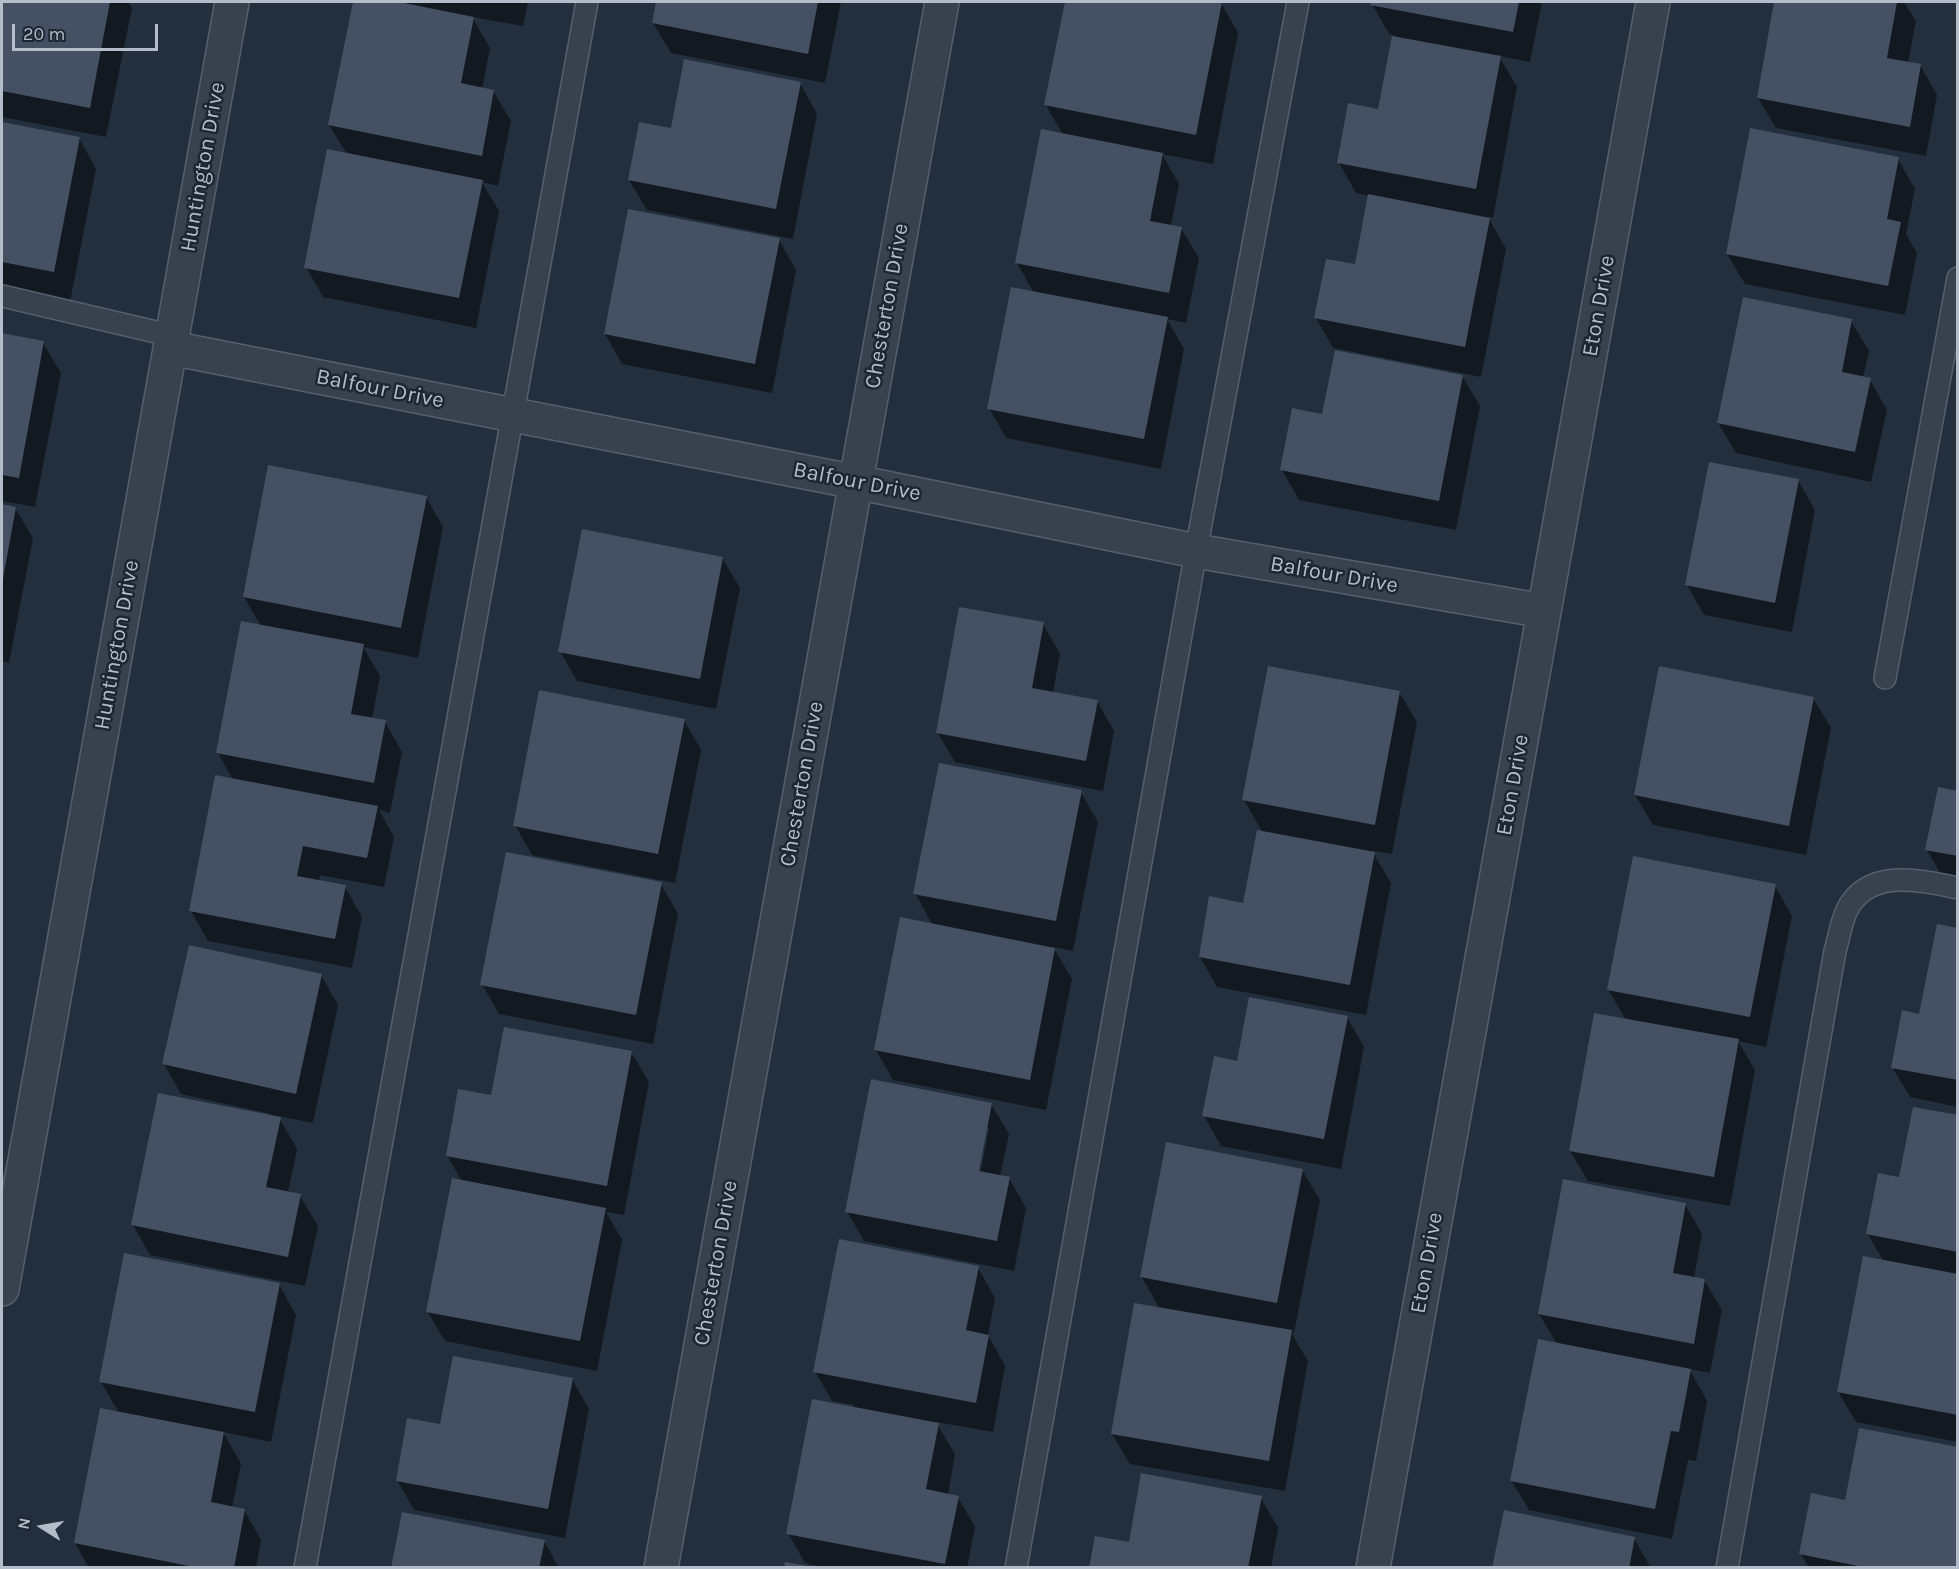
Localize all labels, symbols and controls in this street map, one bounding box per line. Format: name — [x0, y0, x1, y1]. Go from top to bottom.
scale bar — [15, 12, 160, 50]
text: 20 m — [23, 23, 65, 45]
street label: Huntington Drive — [175, 80, 231, 254]
street label: Chesterton Drive — [859, 221, 915, 391]
street label: Eton Drive — [1577, 253, 1621, 359]
street label: Balfour Drive — [314, 364, 446, 414]
street label: Balfour Drive — [791, 457, 923, 507]
street label: Balfour Drive — [1268, 551, 1400, 599]
street label: Huntington Drive — [89, 558, 145, 732]
street label: Chesterton Drive — [774, 699, 830, 869]
street label: Eton Drive — [1491, 732, 1535, 838]
street label: Chesterton Drive — [688, 1178, 744, 1348]
street label: Eton Drive — [1405, 1210, 1449, 1316]
north arrow — [12, 1497, 72, 1557]
text: N — [13, 1516, 34, 1531]

